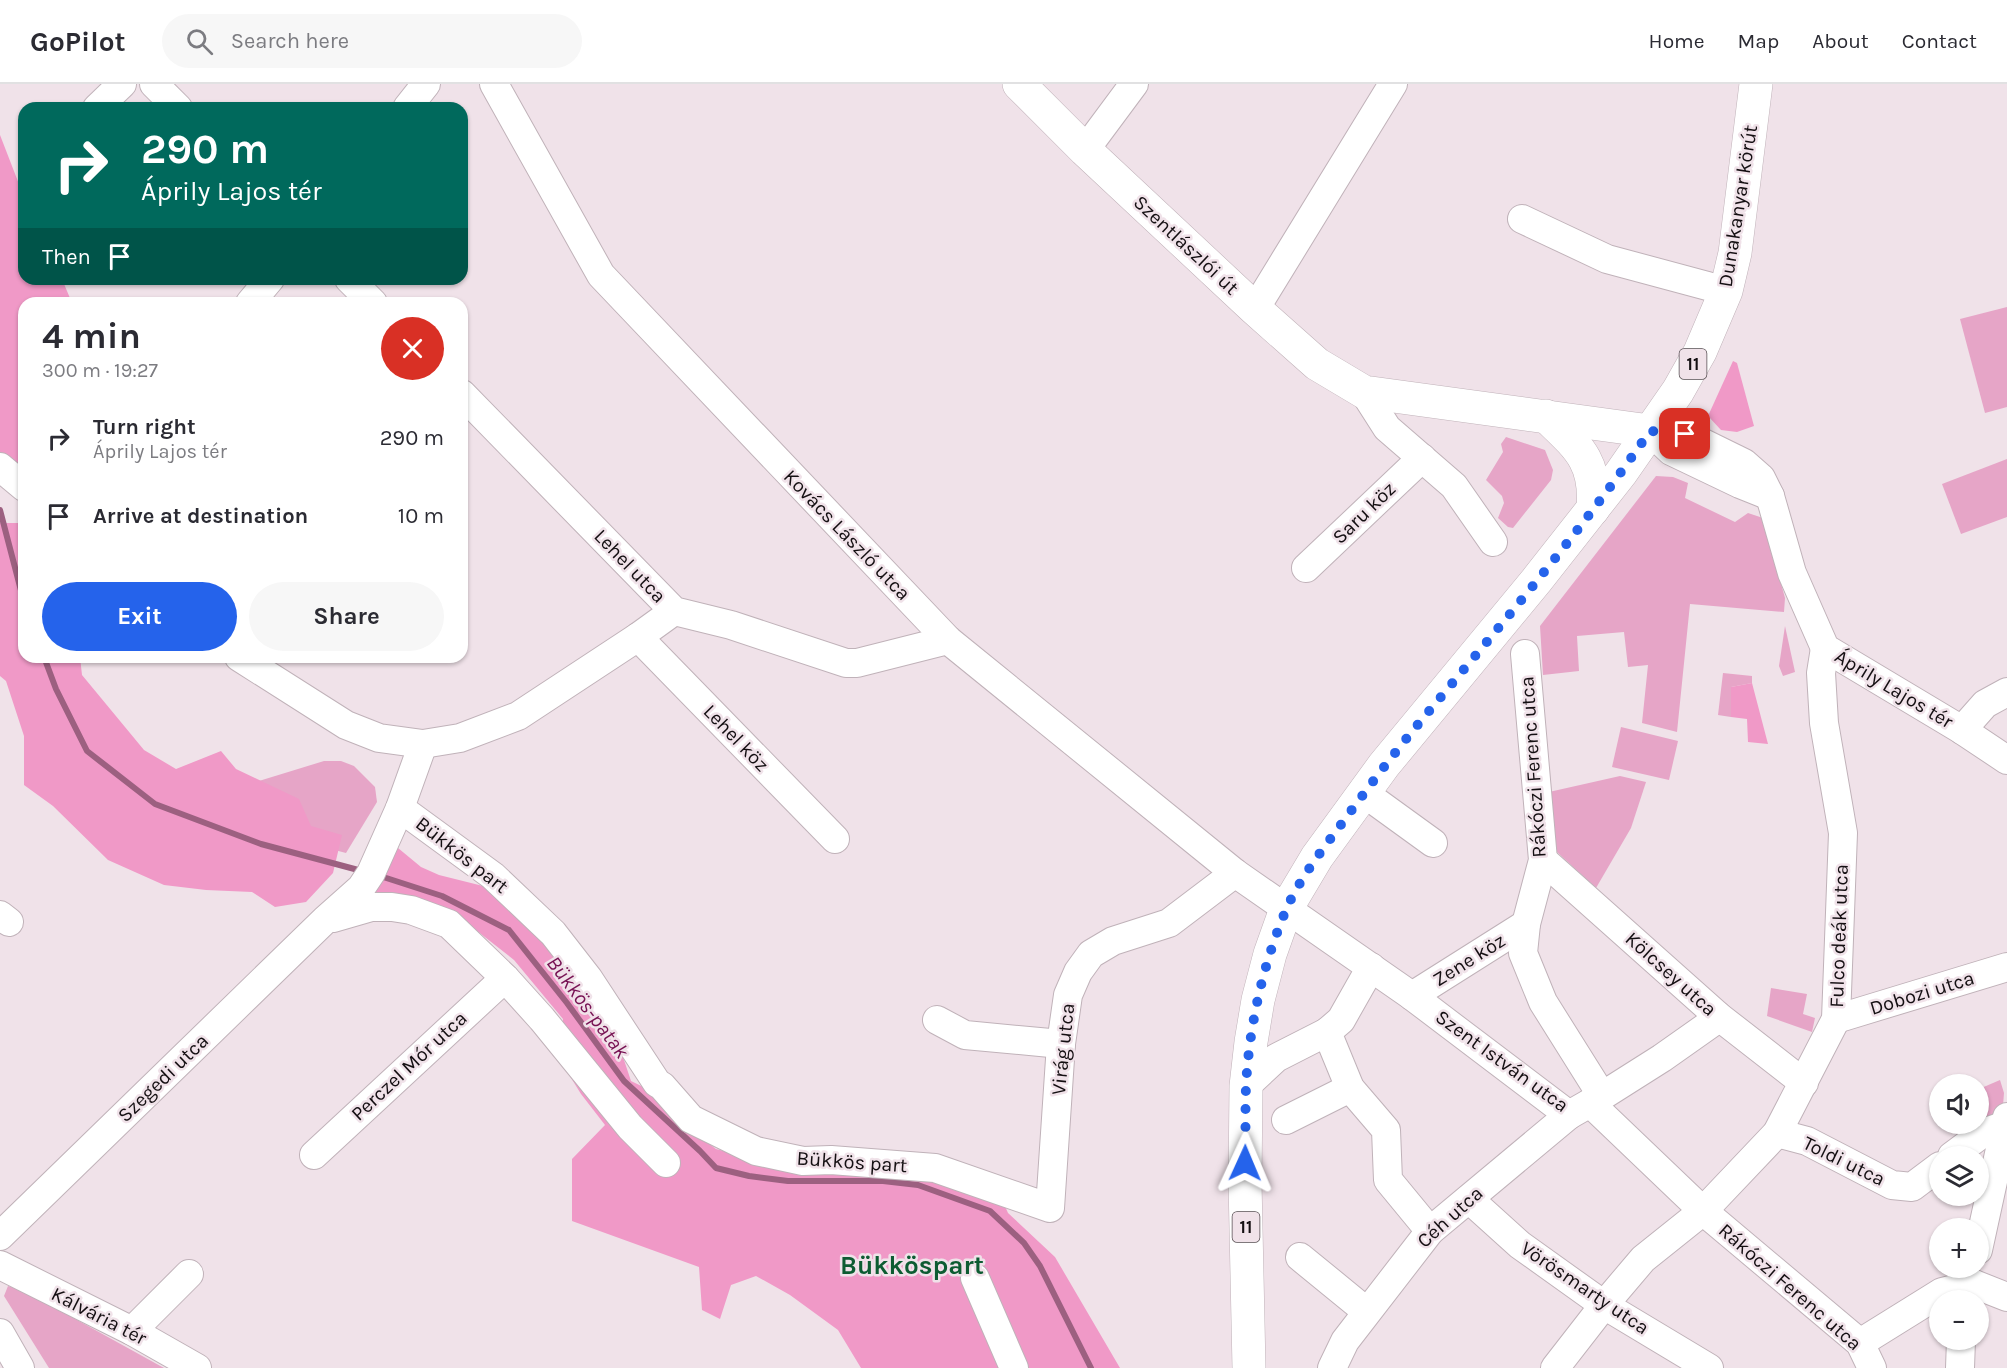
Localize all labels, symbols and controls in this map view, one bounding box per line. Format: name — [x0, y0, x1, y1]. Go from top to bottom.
search box — [162, 14, 582, 68]
text: GoPilot — [30, 25, 126, 58]
icon: search — [183, 25, 216, 58]
text: Search here — [231, 28, 349, 54]
text: Home — [1649, 29, 1705, 53]
text: Map — [1738, 29, 1779, 53]
text: About — [1812, 29, 1869, 53]
text: Contact — [1902, 29, 1977, 53]
street label: Dunakanyar körút — [1714, 123, 1762, 289]
text: 290 m — [141, 124, 269, 174]
icon: right — [42, 126, 120, 204]
text: Áprily Lajos tér — [141, 175, 322, 207]
street label: Szentlászlói út — [1129, 191, 1244, 300]
icon: arrive — [103, 240, 136, 273]
text: Then — [42, 244, 91, 270]
text: 4 min — [42, 315, 141, 357]
button: close — [381, 317, 444, 380]
road number: 11 — [1680, 349, 1706, 379]
text: 300 m · 19:27 — [42, 359, 158, 382]
pin — [1659, 408, 1710, 459]
text: Turn right — [93, 414, 196, 440]
icon: arrive — [1668, 417, 1701, 450]
icon: right — [42, 422, 75, 455]
text: 290 m — [380, 425, 444, 451]
text: Áprily Lajos tér — [93, 440, 227, 463]
street label: Kovács László utca — [779, 465, 915, 605]
street label: Saru köz — [1328, 477, 1400, 549]
icon: arrive — [42, 500, 75, 533]
text: Arrive at destination — [93, 503, 308, 529]
text: 10 m — [398, 503, 444, 529]
street label: Lehel utca — [589, 524, 671, 608]
button: Exit — [42, 582, 237, 651]
button: Share — [249, 582, 444, 651]
street label: Áprily Lajos tér — [1831, 644, 1958, 734]
street label: Rákóczi Ferenc utca — [1515, 676, 1551, 858]
street label: Lehel köz — [699, 700, 773, 776]
street label: Bükkös part — [411, 812, 513, 898]
street label: Fulco deák utca — [1825, 864, 1853, 1008]
street label: Kölcsey utca — [1621, 927, 1721, 1021]
street label: Zene köz — [1429, 929, 1509, 991]
water label: Bükkös-patak — [542, 951, 634, 1063]
street label: Dobozi utca — [1867, 966, 1977, 1020]
street label: Virág utca — [1047, 1002, 1079, 1096]
street label: Szent István utca — [1431, 1005, 1573, 1117]
street label: Perczel Mór utca — [346, 1007, 472, 1125]
street label: Szegedi utca — [113, 1029, 213, 1127]
map controls — [1929, 1074, 1989, 1350]
button: sound — [1929, 1074, 1989, 1134]
position arrow — [1213, 1131, 1277, 1195]
street label: Toldi utca — [1799, 1131, 1889, 1191]
button: layers — [1929, 1146, 1989, 1206]
street label: Bükkös part — [796, 1147, 908, 1177]
street label: Céh utca — [1412, 1182, 1488, 1252]
road number: 11 — [1232, 1212, 1260, 1242]
button: + — [1929, 1218, 1989, 1278]
street label: Rákóczi Ferenc utca — [1714, 1219, 1866, 1355]
street label: Vörösmarty utca — [1517, 1237, 1653, 1339]
district label: Bükköspart — [840, 1250, 984, 1281]
street label: Kálvária tér — [48, 1282, 151, 1350]
button: − — [1929, 1290, 1989, 1350]

